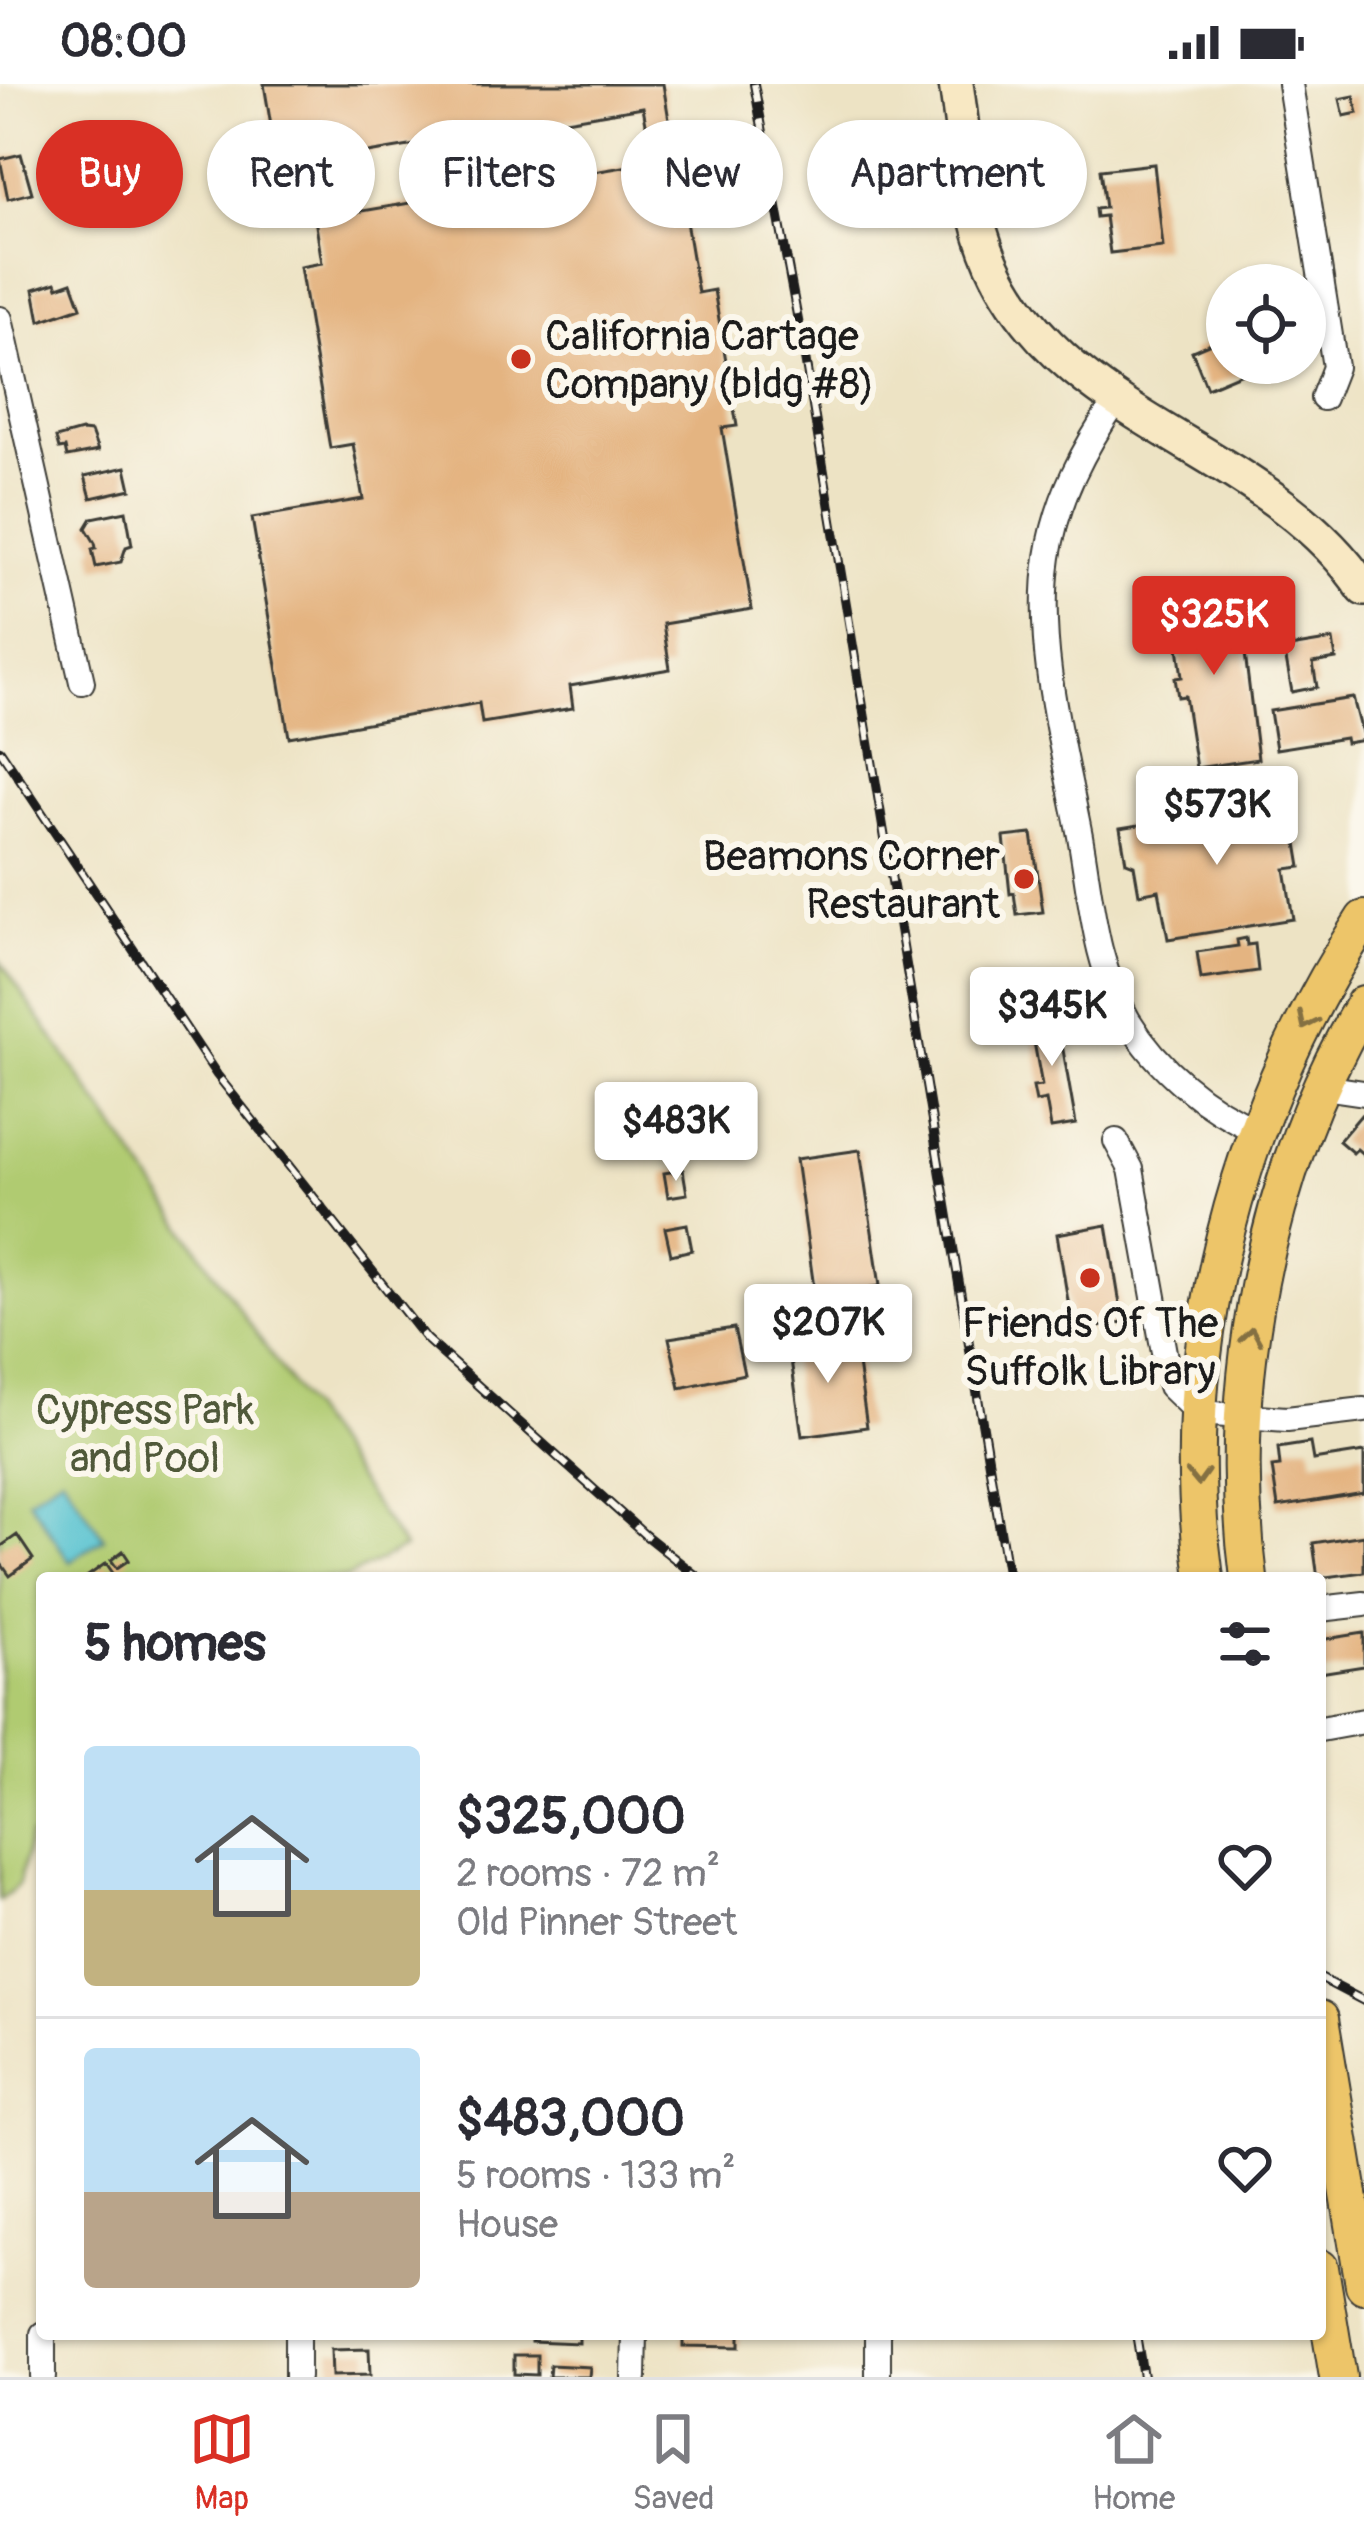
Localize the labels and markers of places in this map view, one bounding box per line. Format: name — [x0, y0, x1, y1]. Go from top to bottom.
place label: California Cartage Company (bldg #8) — [545, 311, 874, 411]
marker: California Cartage Company (bldg #8) — [508, 346, 534, 372]
pin: $325K — [1130, 576, 1298, 678]
pin: $573K — [1133, 766, 1301, 868]
place label: Beamons Corner Restaurant — [703, 831, 1000, 931]
marker: Beamons Corner Restaurant — [1011, 866, 1037, 892]
pin: $345K — [968, 967, 1136, 1069]
pin: $483K — [592, 1082, 760, 1184]
marker: Friends Of The Suffolk Library — [1077, 1265, 1103, 1291]
pin: $207K — [744, 1284, 912, 1386]
place label: Friends Of The Suffolk Library — [962, 1298, 1218, 1398]

